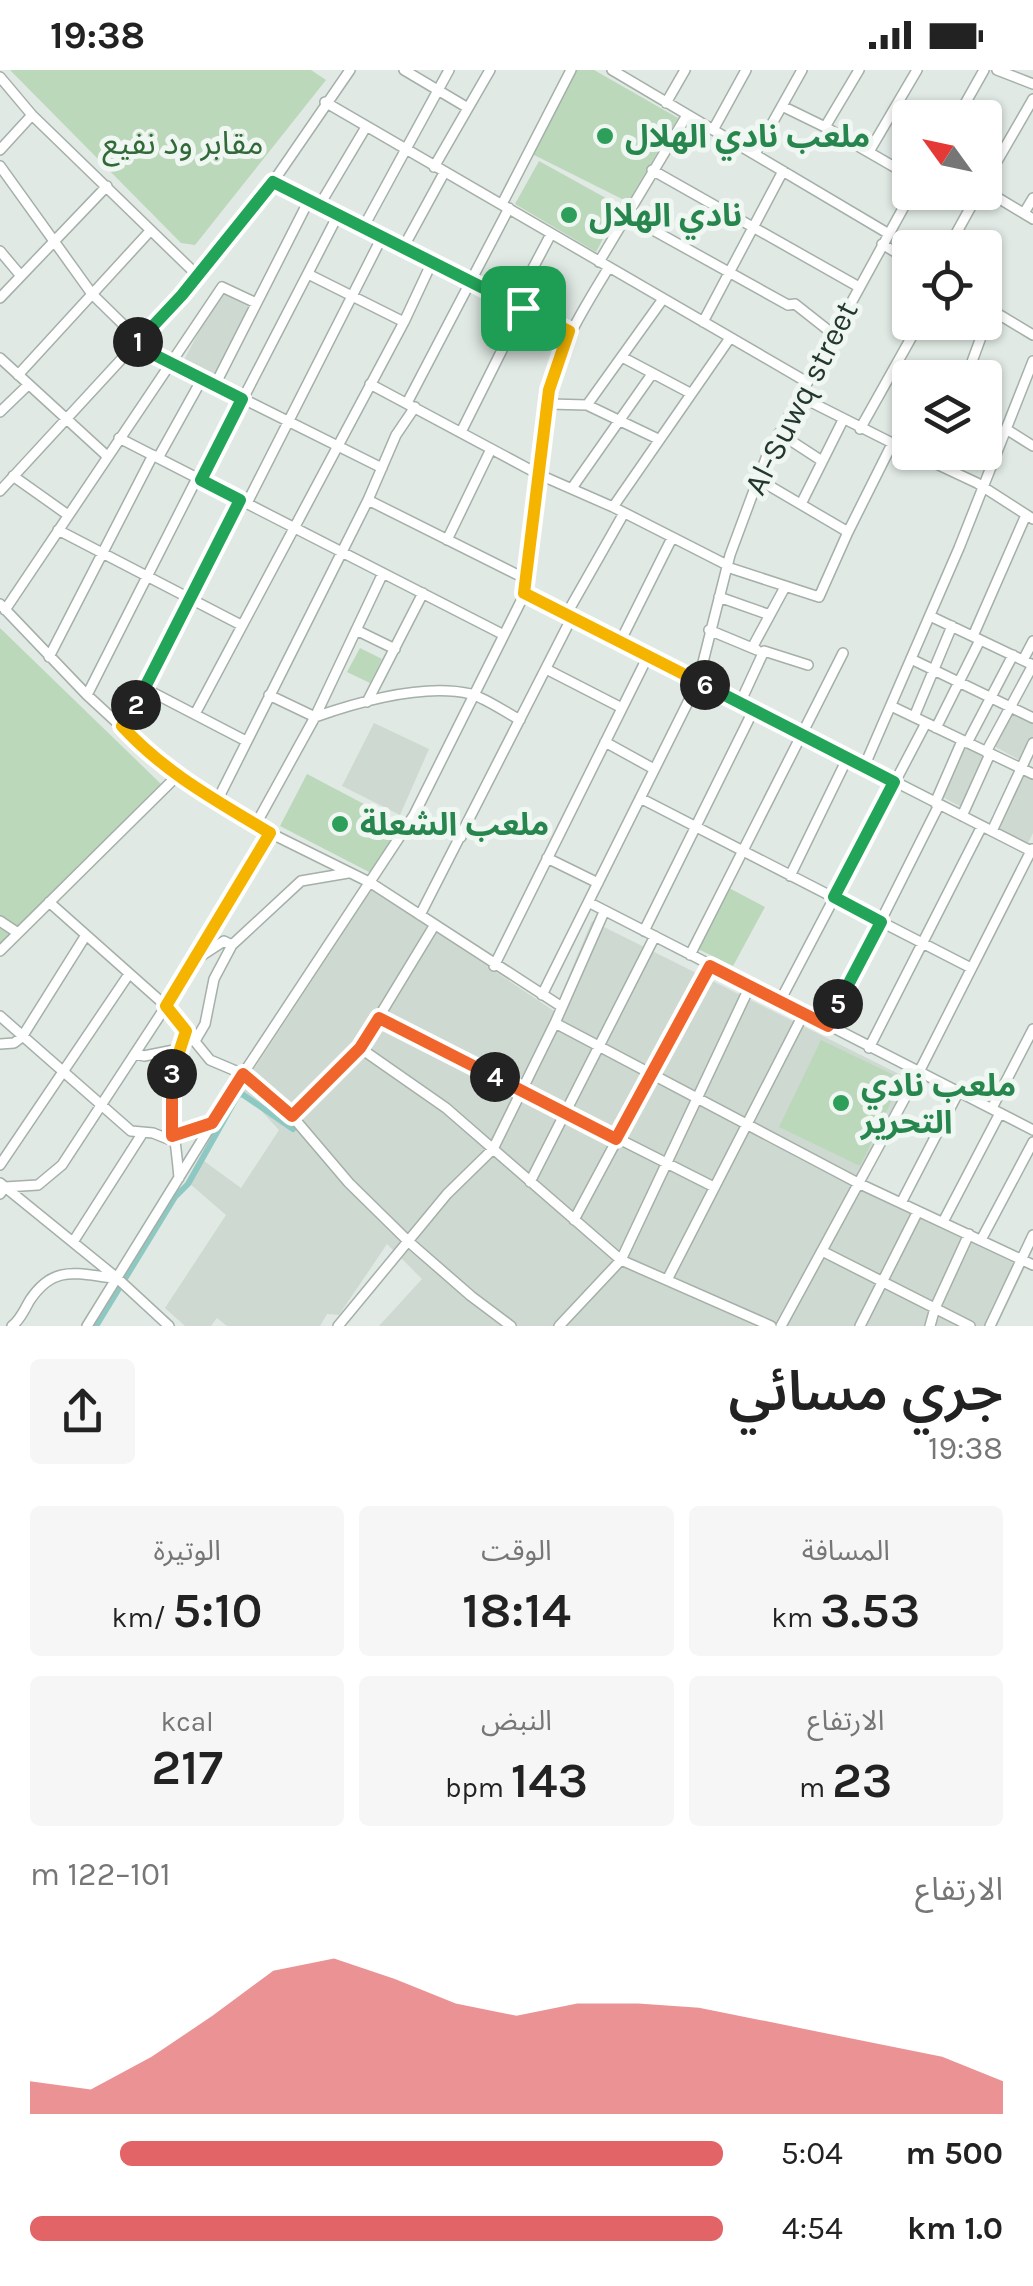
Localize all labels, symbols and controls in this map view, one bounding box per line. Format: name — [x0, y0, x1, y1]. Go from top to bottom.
text: 19:38 — [50, 13, 145, 58]
north arrow — [892, 100, 1002, 210]
map controls — [892, 100, 1002, 470]
place label: ملعب نادي الهلال — [625, 118, 870, 161]
park label: مقابر ود نفيع — [102, 125, 264, 167]
marker: ملعب نادي الهلال — [594, 125, 616, 147]
place label: نادي الهلال — [589, 197, 742, 240]
marker: نادي الهلال — [558, 204, 580, 226]
button: locate — [892, 230, 1002, 340]
pin — [481, 266, 566, 351]
icon: arrive — [496, 281, 551, 336]
street label: Al-Suwq street — [736, 295, 866, 501]
pin: 1 — [113, 317, 163, 367]
text: 1 — [133, 325, 143, 358]
button: layers — [892, 360, 1002, 470]
pin: 6 — [680, 660, 730, 710]
text: 6 — [697, 668, 714, 701]
pin: 2 — [111, 680, 161, 730]
text: 2 — [128, 688, 144, 721]
place label: ملعب الشعلة — [360, 806, 549, 843]
marker: ملعب الشعلة — [329, 813, 351, 835]
pin: 5 — [813, 979, 863, 1029]
text: 5 — [830, 987, 846, 1020]
pin: 3 — [147, 1049, 197, 1099]
pin: 4 — [470, 1052, 520, 1102]
text: 3 — [163, 1057, 181, 1090]
text: 4 — [487, 1060, 503, 1093]
place label: ملعب نادي التحرير — [859, 1067, 1016, 1141]
marker: ملعب نادي التحرير — [830, 1092, 852, 1114]
button: share — [30, 1359, 135, 1464]
text: جري مسائي — [729, 1360, 1003, 1424]
text: 19:38 — [928, 1430, 1003, 1467]
text: الوتيرة — [154, 1534, 221, 1567]
text: الوقت — [481, 1534, 552, 1567]
text: المسافة — [802, 1534, 890, 1567]
text: 5:10 — [172, 1581, 263, 1640]
text: 18:14 — [462, 1581, 571, 1640]
text: 3.53 — [820, 1581, 920, 1640]
text: /km — [112, 1601, 172, 1634]
text: km — [771, 1601, 820, 1634]
text: النبض — [481, 1704, 552, 1737]
text: الارتفاع — [807, 1704, 884, 1737]
text: kcal — [160, 1705, 214, 1738]
text: 217 — [151, 1738, 223, 1797]
text: 143 — [511, 1751, 588, 1810]
text: 23 — [832, 1751, 893, 1810]
text: bpm — [445, 1771, 511, 1804]
text: m — [799, 1771, 832, 1804]
text: 101–122 m — [30, 1856, 171, 1893]
text: الارتفاع — [915, 1871, 1003, 1908]
text: 5:04 — [781, 2135, 843, 2172]
text: 500 m — [905, 2135, 1003, 2172]
text: 4:54 — [782, 2210, 843, 2247]
text: 1.0 km — [907, 2210, 1003, 2247]

